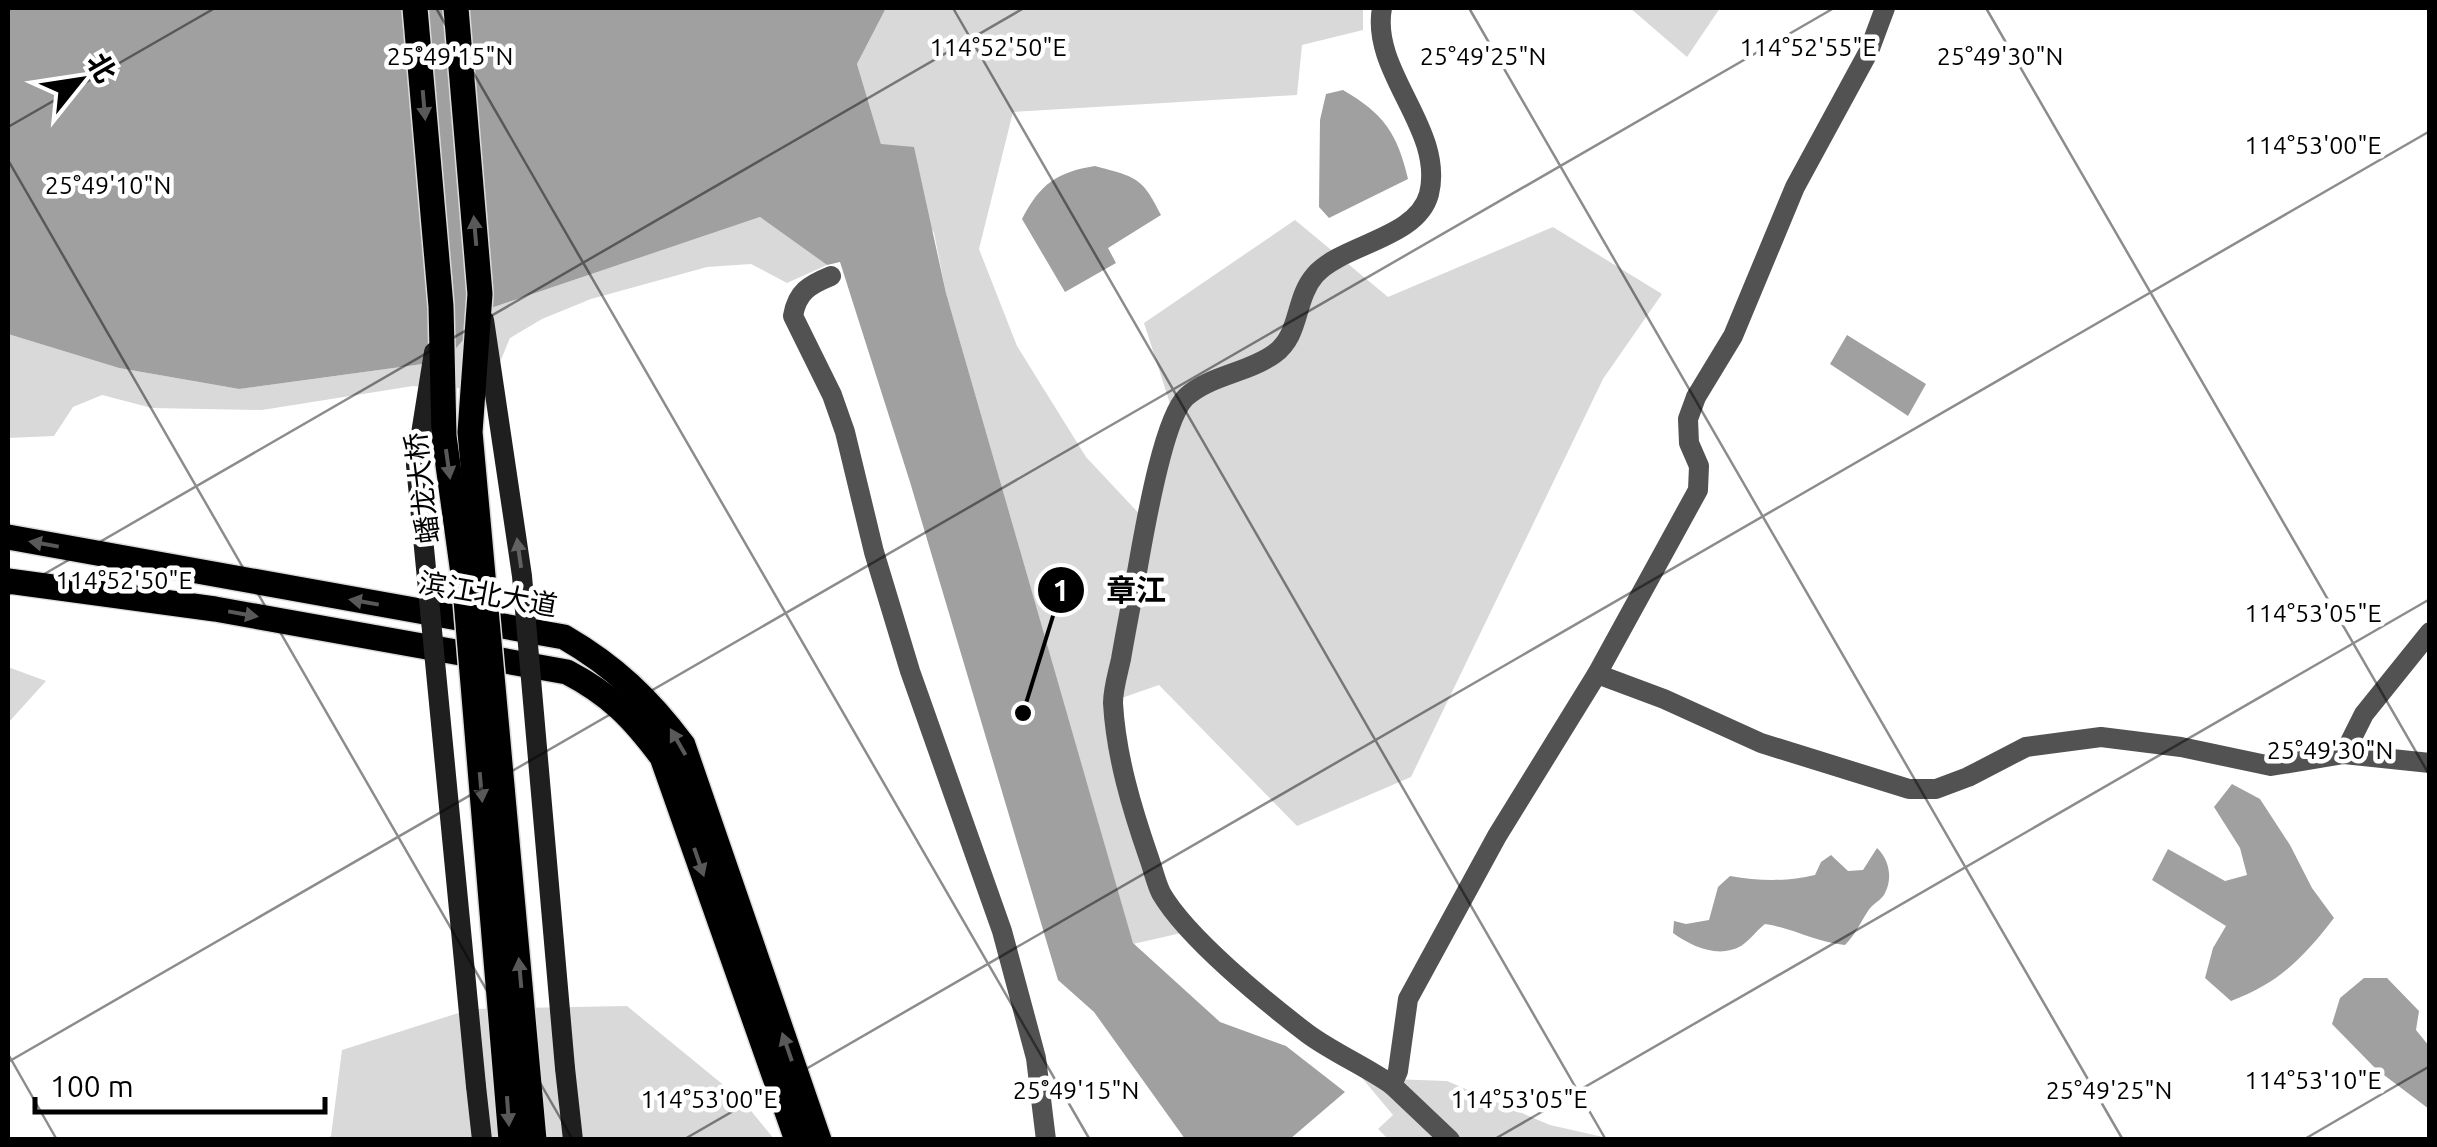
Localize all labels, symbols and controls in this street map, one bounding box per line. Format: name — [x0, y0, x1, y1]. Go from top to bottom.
north arrow — [30, 30, 130, 130]
text: 114°52'50"E — [930, 33, 1066, 61]
text: 114°52'55"E — [1740, 33, 1876, 61]
text: 25°49'15"N — [387, 42, 513, 70]
text: 25°49'25"N — [1420, 42, 1546, 70]
text: 25°49'30"N — [1937, 42, 2063, 70]
text: 北 — [82, 47, 123, 87]
one-way arrow — [416, 89, 432, 121]
text: 114°53'00"E — [2245, 131, 2381, 159]
text: 25°49'10"N — [45, 171, 171, 199]
one-way arrow — [466, 214, 482, 246]
street label: 蟠龙大桥 — [399, 431, 444, 546]
one-way arrow — [440, 448, 456, 480]
one-way arrow — [28, 536, 60, 551]
one-way arrow — [511, 536, 527, 568]
callout: 章江 — [1036, 560, 1186, 620]
text: 114°52'50"E — [56, 566, 192, 594]
street label: 滨江北大道 — [416, 566, 560, 621]
text: 1 — [1053, 573, 1069, 607]
text: 章江 — [1106, 573, 1166, 607]
one-way arrow — [348, 594, 379, 609]
text: 114°53'05"E — [2245, 599, 2381, 627]
one-way arrow — [227, 607, 259, 622]
one-way arrow — [670, 728, 687, 756]
text: 25°49'30"N — [2267, 736, 2393, 764]
one-way arrow — [474, 771, 490, 803]
one-way arrow — [692, 847, 707, 877]
one-way arrow — [512, 956, 528, 988]
one-way arrow — [779, 1032, 794, 1062]
scale bar — [35, 1052, 325, 1114]
text: 114°53'10"E — [2245, 1066, 2381, 1094]
text: 100 m — [50, 1069, 134, 1103]
text: 25°49'15"N — [1013, 1076, 1139, 1104]
text: 25°49'25"N — [2046, 1076, 2172, 1104]
text: 114°53'00"E — [641, 1085, 777, 1113]
text: 114°53'05"E — [1451, 1085, 1587, 1113]
one-way arrow — [501, 1095, 517, 1127]

